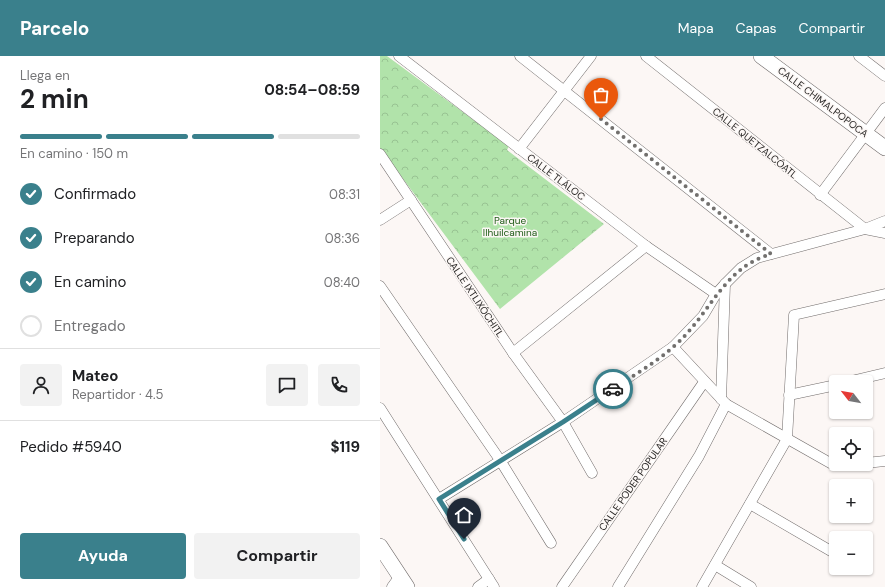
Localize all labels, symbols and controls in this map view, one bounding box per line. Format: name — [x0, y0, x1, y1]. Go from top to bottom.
text: Parcelo — [20, 16, 89, 41]
text: Mapa — [678, 19, 714, 37]
text: Capas — [736, 19, 777, 37]
text: Compartir — [799, 19, 865, 37]
street label: CALLE CHIMALPOPOCA — [775, 64, 871, 140]
text: Llega en — [20, 67, 70, 84]
pin — [584, 78, 618, 119]
text: 08:54–08:59 — [264, 80, 360, 100]
text: 2 min — [20, 82, 89, 116]
icon: bag — [590, 84, 612, 106]
street label: CALLE QUETZALCÓATL — [710, 105, 800, 181]
text: En camino · 150 m — [20, 145, 128, 162]
street label: CALLE TLÁLOC — [524, 151, 588, 203]
icon: check — [20, 183, 42, 205]
text: Confirmado — [54, 184, 136, 204]
text: 08:31 — [329, 186, 360, 203]
park label: Parque Ilhuilcamina — [483, 214, 537, 239]
icon: check — [20, 227, 42, 249]
text: Preparando — [54, 228, 135, 248]
text: 08:36 — [325, 230, 360, 247]
street label: CALLE IXTLIXÓCHITL — [443, 254, 507, 340]
icon: check — [20, 271, 42, 293]
text: En camino — [54, 272, 126, 292]
text: 08:40 — [324, 274, 360, 291]
text: Entregado — [54, 316, 126, 336]
button: person — [20, 364, 62, 406]
button: chat — [266, 364, 308, 406]
button: phone — [318, 364, 360, 406]
text: Mateo — [72, 366, 118, 386]
courier — [593, 369, 633, 409]
north arrow — [829, 375, 873, 419]
map controls — [829, 375, 873, 575]
icon: car — [602, 378, 624, 400]
text: Repartidor · 4.5 — [72, 386, 164, 403]
button: locate — [829, 427, 873, 471]
street label: CALLE PODER POPULAR — [596, 435, 670, 533]
text: Pedido #5940 — [20, 437, 122, 457]
text: $119 — [330, 437, 360, 457]
button: + — [829, 479, 873, 523]
pin — [447, 498, 481, 539]
icon: home — [453, 504, 475, 526]
button: − — [829, 531, 873, 575]
button: Ayuda — [20, 533, 186, 579]
button: Compartir — [194, 533, 360, 579]

